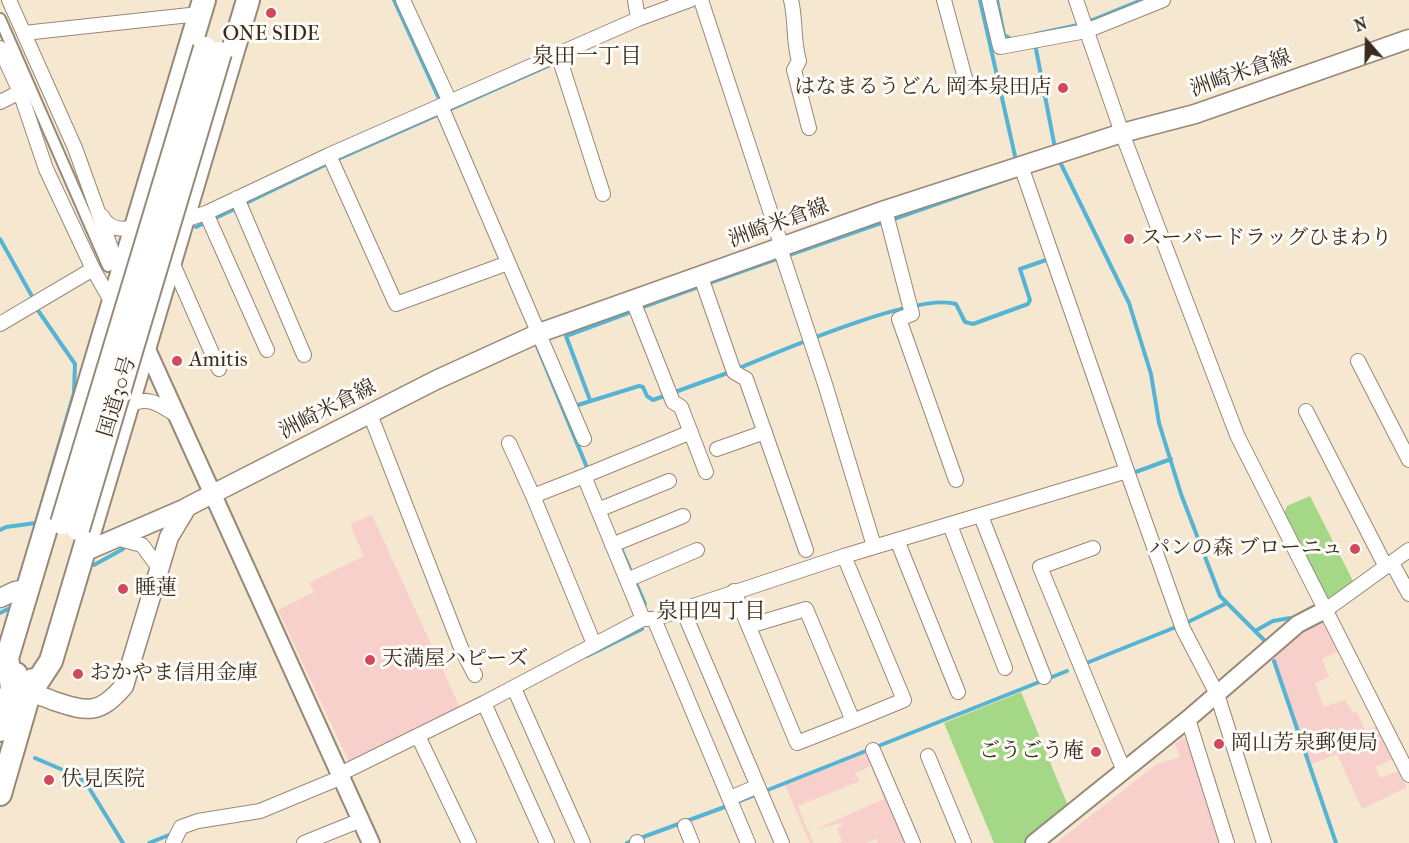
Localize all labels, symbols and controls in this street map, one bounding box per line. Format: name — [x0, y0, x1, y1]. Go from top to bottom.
marker: ONE SIDE — [264, 6, 278, 20]
north arrow — [1337, 12, 1397, 72]
text: N — [1352, 14, 1370, 36]
place label: ONE SIDE — [222, 22, 320, 48]
district label: 泉田一丁目 — [532, 45, 642, 71]
street label: 洲崎米倉線 — [1187, 45, 1295, 103]
place label: はなまるうどん 岡本泉田店 — [794, 75, 1051, 101]
marker: はなまるうどん 岡本泉田店 — [1056, 81, 1070, 95]
street label: 洲崎米倉線 — [725, 194, 833, 254]
place label: スーパードラッグひまわり — [1141, 226, 1392, 252]
marker: スーパードラッグひまわり — [1122, 232, 1136, 246]
place label: Amitis — [189, 348, 248, 374]
street label: 国道30号 — [94, 354, 142, 440]
marker: Amitis — [170, 354, 184, 368]
street label: 洲崎米倉線 — [276, 375, 380, 445]
place label: パンの森 ブローニュ — [1149, 536, 1343, 562]
marker: パンの森 ブローニュ — [1348, 542, 1362, 556]
place label: 睡蓮 — [135, 576, 177, 602]
marker: 睡蓮 — [116, 582, 130, 596]
district label: 泉田四丁目 — [656, 600, 766, 626]
place label: 天満屋ハピーズ — [382, 647, 528, 673]
marker: 天満屋ハピーズ — [363, 653, 377, 667]
place label: おかやま信用金庫 — [90, 661, 258, 687]
marker: おかやま信用金庫 — [71, 667, 85, 681]
place label: 岡山芳泉郵便局 — [1231, 731, 1378, 757]
marker: 岡山芳泉郵便局 — [1212, 737, 1226, 751]
place label: ごうごう庵 — [979, 739, 1084, 765]
marker: ごうごう庵 — [1089, 745, 1103, 759]
place label: 伏見医院 — [61, 767, 145, 793]
marker: 伏見医院 — [42, 773, 56, 787]

